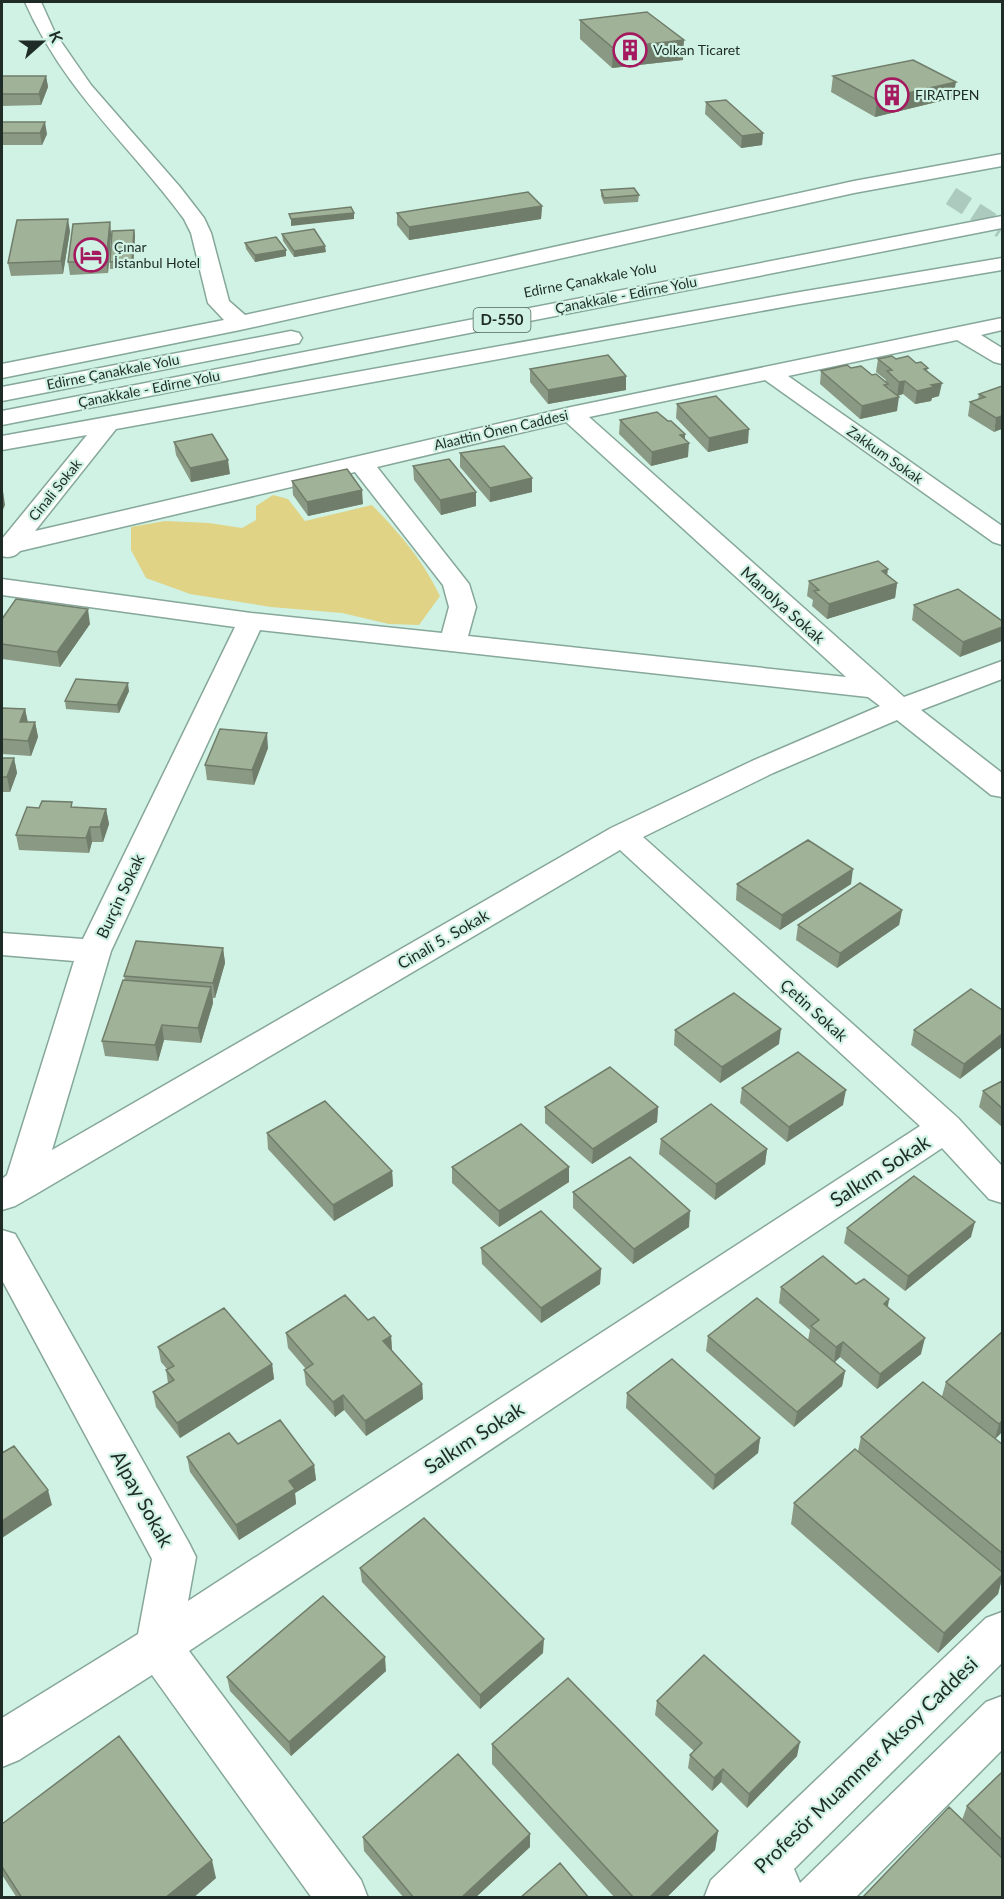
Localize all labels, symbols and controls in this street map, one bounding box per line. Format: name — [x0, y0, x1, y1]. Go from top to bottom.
north arrow — [12, 12, 72, 72]
text: K — [46, 28, 68, 46]
building icon: Volkan Ticaret — [612, 32, 648, 68]
place label: Volkan Ticaret — [653, 41, 740, 58]
building icon: FIRATPEN — [874, 77, 910, 113]
place label: FIRATPEN — [915, 86, 980, 103]
hotel icon: Çınar İstanbul Hotel — [73, 237, 109, 273]
place label: Çınar İstanbul Hotel — [114, 238, 200, 271]
street label: Edirne Çanakkale Yolu — [522, 258, 658, 301]
street label: Çanakkale - Edirne Yolu — [554, 272, 698, 317]
road number: D-550 — [474, 308, 530, 332]
street label: Edirne Çanakkale Yolu — [45, 350, 181, 393]
street label: Çanakkale - Edirne Yolu — [77, 366, 221, 411]
street label: Alaattin Önen Caddesi — [432, 406, 570, 453]
street label: Zakkum Sokak — [844, 422, 927, 488]
street label: Cinali Sokak — [25, 455, 85, 524]
street label: Manolya Sokak — [737, 562, 830, 648]
street label: Burçin Sokak — [92, 850, 148, 941]
street label: Cinali 5. Sokak — [394, 904, 492, 972]
street label: Çetin Sokak — [777, 975, 852, 1045]
street label: Salkım Sokak — [825, 1129, 935, 1211]
street label: Salkım Sokak — [419, 1396, 529, 1478]
street label: Alpay Sokak — [107, 1446, 180, 1552]
street label: Profesör Muammer Aksoy Caddesi — [749, 1651, 982, 1878]

